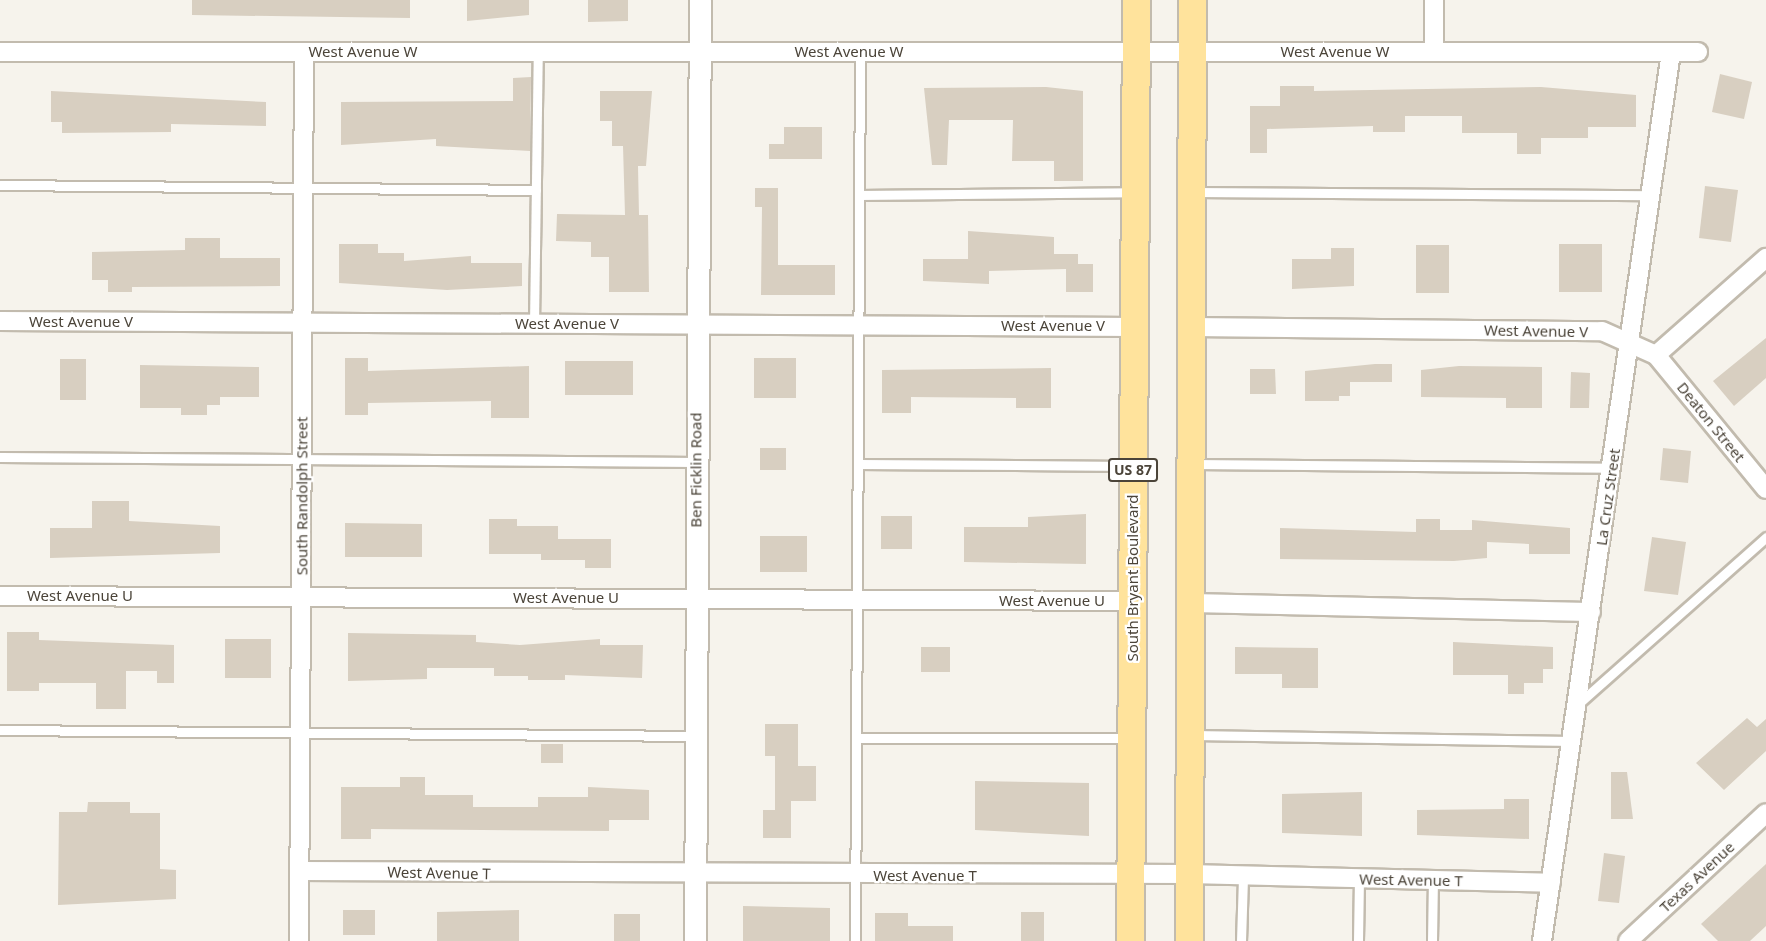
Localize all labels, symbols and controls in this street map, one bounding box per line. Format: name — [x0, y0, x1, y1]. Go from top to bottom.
street label: West Avenue W — [308, 43, 418, 61]
street label: West Avenue W — [794, 43, 904, 61]
street label: West Avenue W — [1280, 43, 1390, 61]
street label: West Avenue V — [29, 313, 133, 331]
street label: West Avenue V — [515, 315, 619, 333]
street label: West Avenue V — [1001, 317, 1105, 335]
street label: West Avenue V — [1484, 321, 1588, 341]
street label: Deaton Street — [1673, 379, 1749, 465]
street label: Ben Ficklin Road — [687, 412, 705, 528]
street label: South Randolph Street — [293, 417, 311, 575]
street label: La Cruz Street — [1592, 447, 1624, 547]
road number: US 87 — [1108, 459, 1158, 481]
street label: South Bryant Boulevard — [1124, 494, 1142, 662]
street label: West Avenue U — [27, 587, 133, 605]
street label: West Avenue U — [513, 589, 619, 607]
street label: West Avenue U — [999, 592, 1105, 610]
street label: Texas Avenue — [1656, 838, 1738, 916]
street label: West Avenue T — [387, 863, 491, 883]
street label: West Avenue T — [873, 867, 977, 885]
street label: West Avenue T — [1359, 870, 1463, 890]

